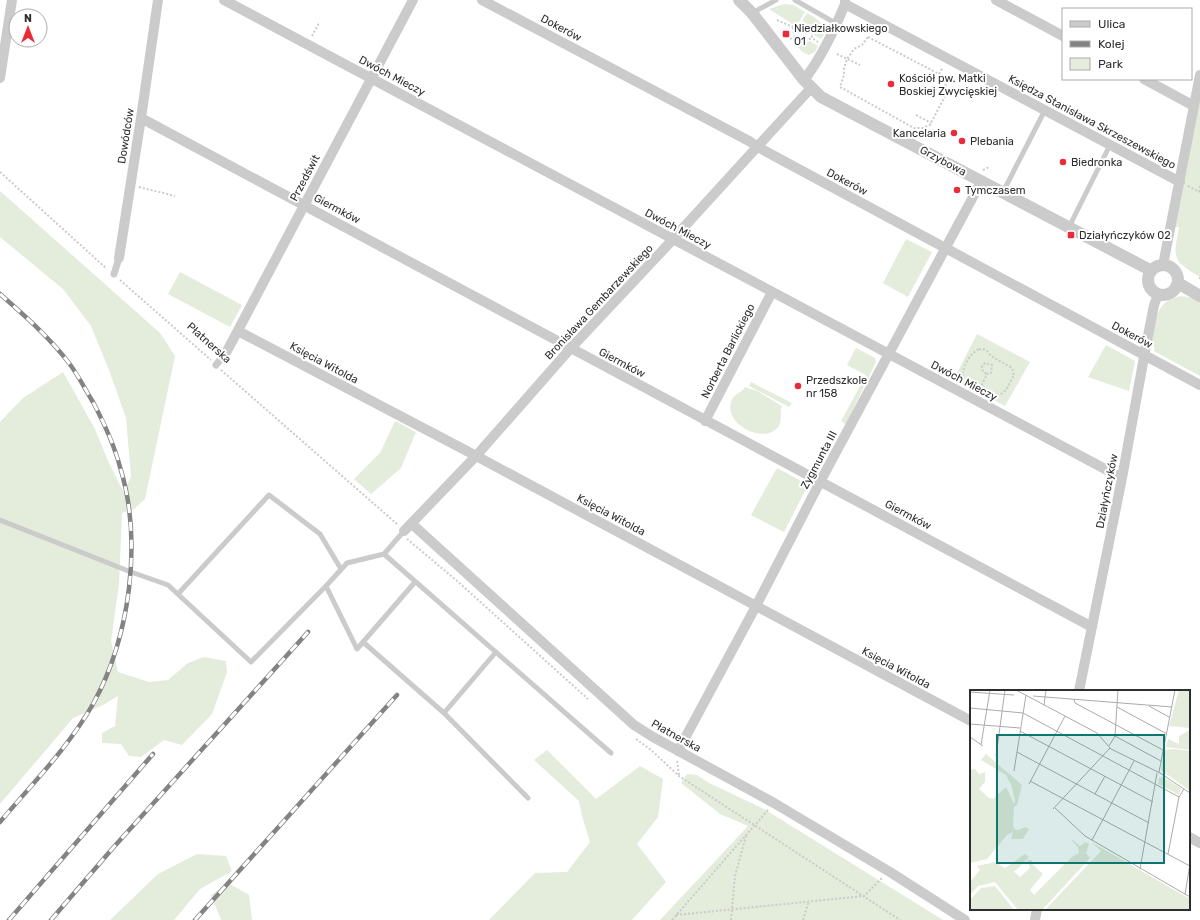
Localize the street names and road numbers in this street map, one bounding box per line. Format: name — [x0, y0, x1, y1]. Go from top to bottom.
street label: Dokerów — [538, 12, 584, 44]
street label: Dwóch Mieczy — [357, 53, 427, 99]
street label: Księdza Stanisława Skrzeszewskiego — [1006, 72, 1178, 172]
street label: Dowódców — [115, 107, 137, 165]
street label: Grzybowa — [918, 143, 968, 179]
street label: Przedświt — [287, 152, 323, 203]
street label: Dokerów — [824, 166, 870, 198]
street label: Giermków — [312, 191, 363, 227]
street label: Dwóch Mieczy — [643, 206, 713, 252]
street label: Bronisława Gembarzewskiego — [542, 242, 656, 362]
street label: Norberta Barlickiego — [698, 302, 758, 400]
street label: Dokerów — [1109, 319, 1155, 351]
street label: Płatnerska — [184, 320, 234, 366]
street label: Księcia Witolda — [288, 339, 360, 387]
street label: Giermków — [597, 345, 648, 381]
street label: Dwóch Mieczy — [929, 358, 999, 404]
street label: Zygmunta III — [798, 429, 840, 491]
street label: Działyńczyków — [1093, 452, 1121, 529]
street label: Księcia Witolda — [575, 491, 647, 539]
street label: Giermków — [883, 497, 934, 533]
street label: Księcia Witolda — [860, 644, 932, 692]
street label: Płatnerska — [649, 717, 703, 755]

